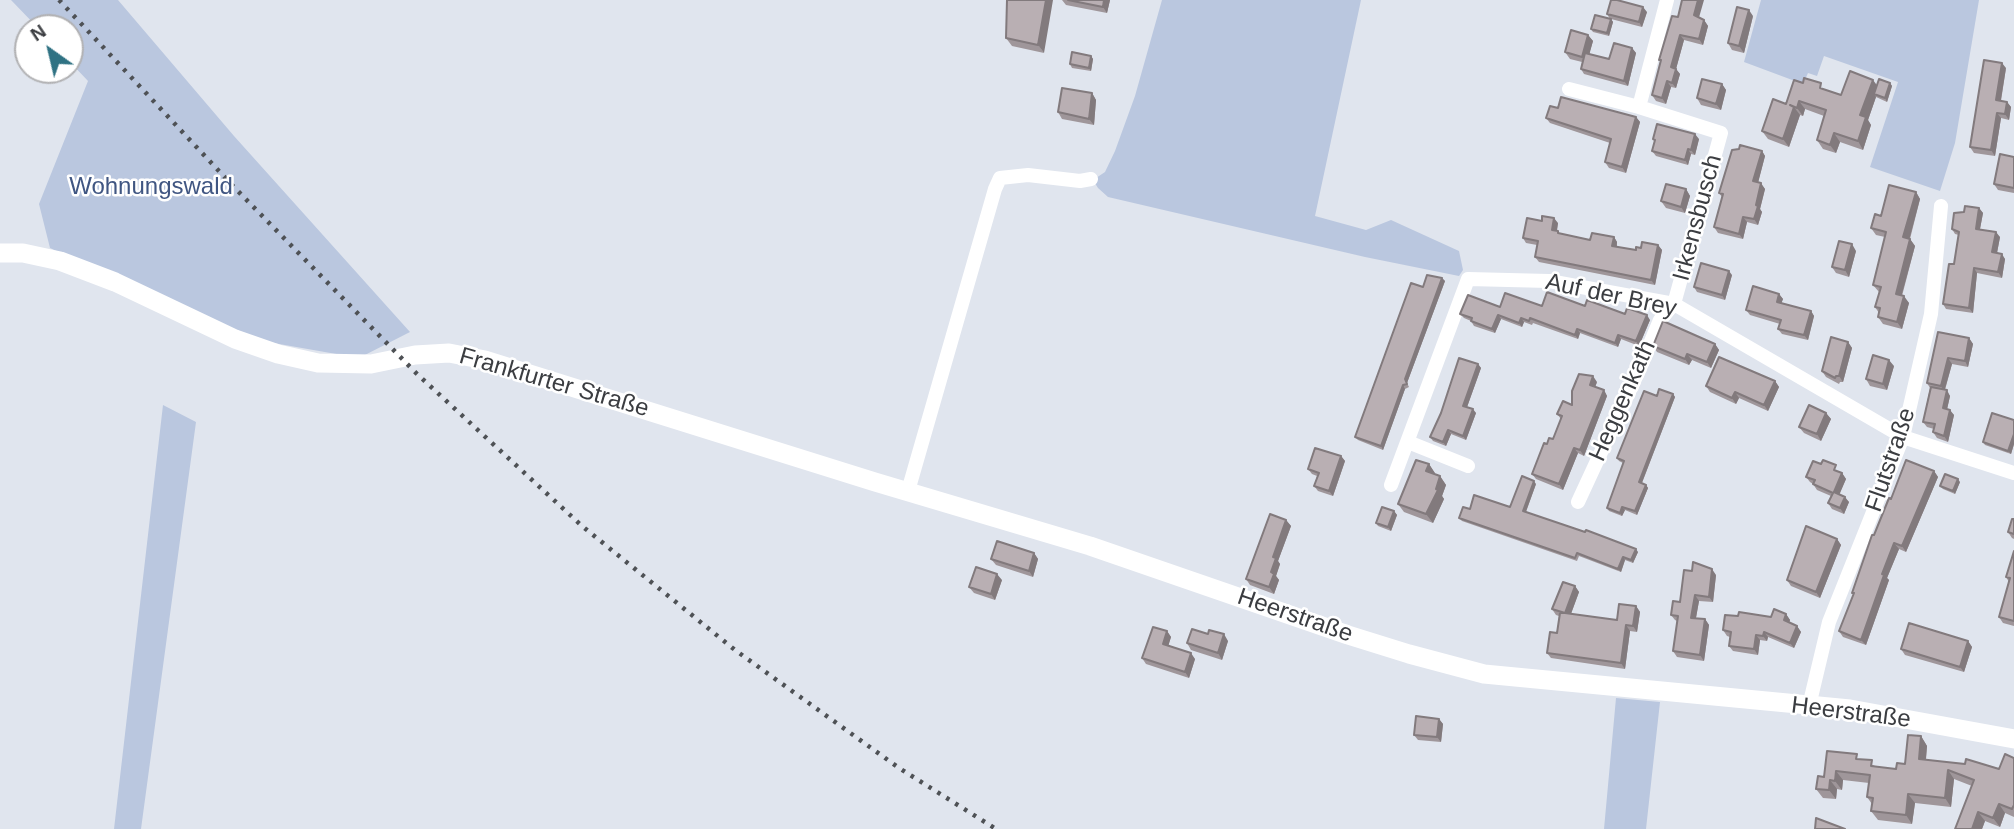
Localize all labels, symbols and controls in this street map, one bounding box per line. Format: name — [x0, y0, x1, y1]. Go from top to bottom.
north arrow — [14, 14, 84, 84]
text: N — [27, 20, 50, 45]
street label: Irkensbusch — [1667, 152, 1729, 284]
park label: Wohnungswald — [69, 173, 233, 201]
street label: Auf der Brey — [1543, 268, 1679, 324]
street label: Heggenkath — [1584, 336, 1662, 466]
street label: Frankfurter Straße — [456, 342, 652, 424]
street label: Flutstraße — [1860, 404, 1922, 516]
street label: Heerstraße — [1234, 583, 1356, 649]
street label: Heerstraße — [1790, 691, 1912, 735]

